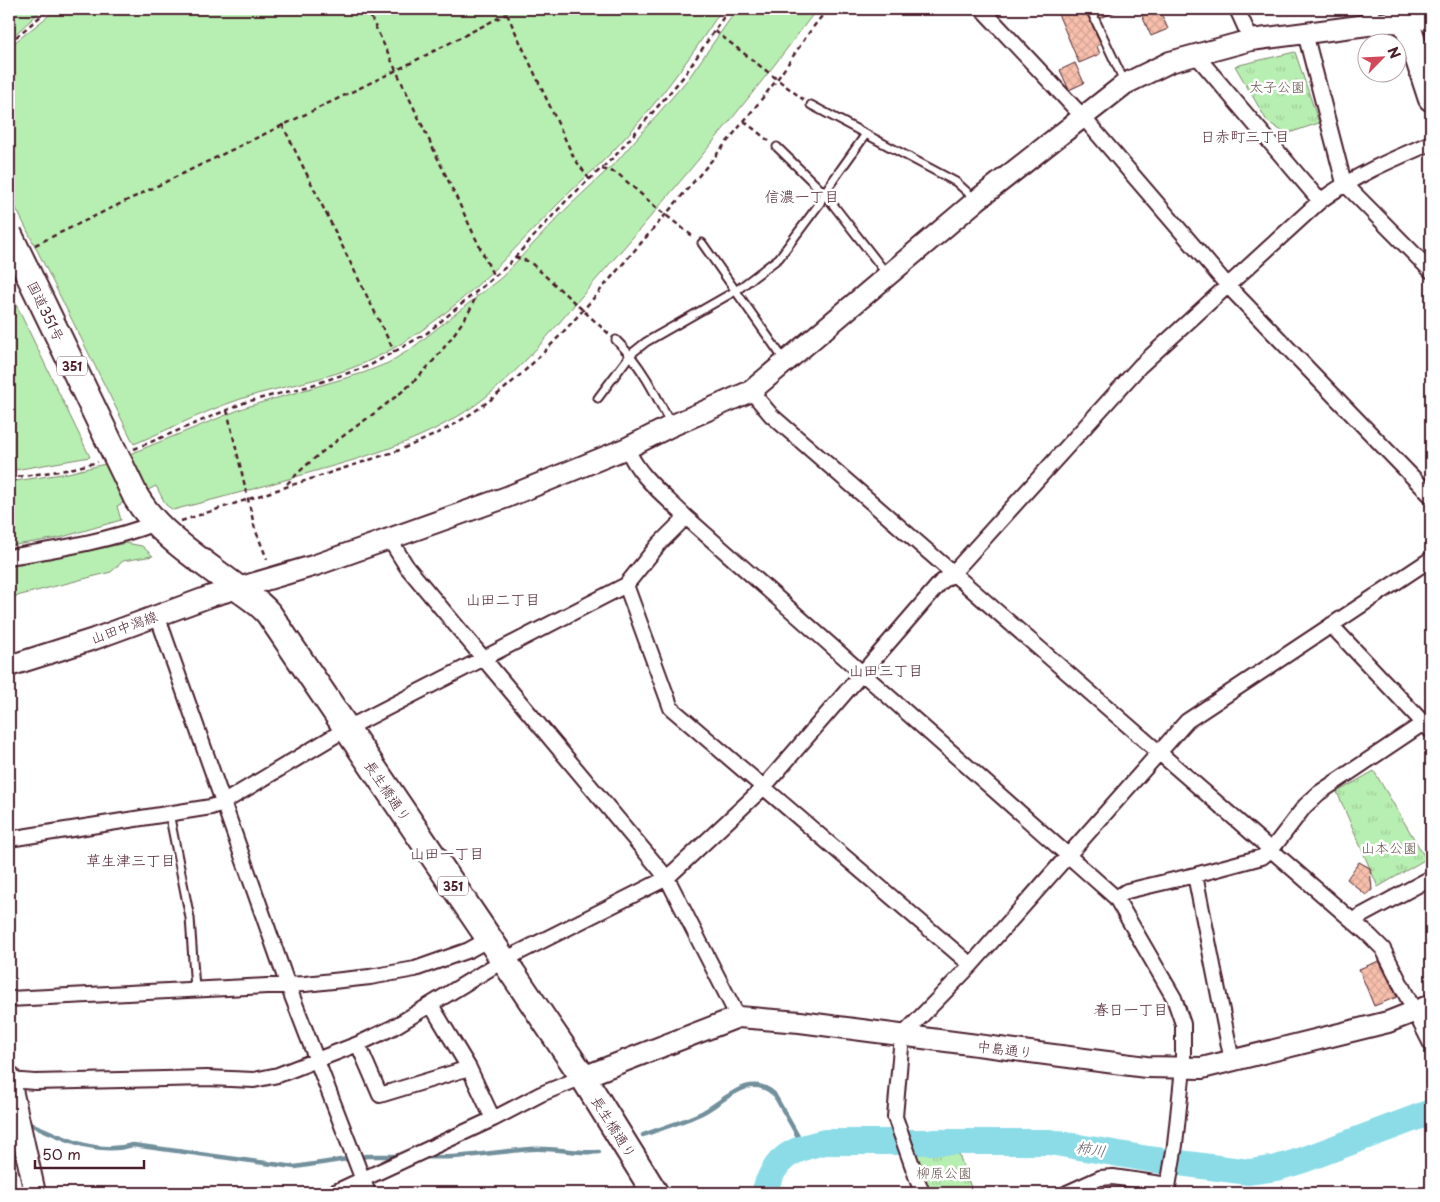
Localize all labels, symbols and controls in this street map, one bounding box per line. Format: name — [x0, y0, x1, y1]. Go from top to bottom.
north arrow — [1358, 32, 1408, 82]
text: N — [1382, 43, 1406, 62]
park label: 太子公園 — [1249, 76, 1305, 97]
district label: 日赤町三丁目 — [1200, 124, 1290, 147]
district label: 信濃一丁目 — [764, 184, 840, 207]
street label: 国道351号 — [22, 277, 70, 345]
road number: 351 — [57, 356, 87, 376]
district label: 山田二丁目 — [465, 587, 541, 610]
street label: 山田中潟線 — [88, 605, 160, 649]
district label: 山田三丁目 — [848, 658, 924, 681]
street label: 長生橋通り — [360, 756, 416, 826]
park label: 山本公園 — [1361, 837, 1417, 858]
district label: 山田一丁目 — [409, 841, 485, 864]
district label: 草生津三丁目 — [86, 848, 176, 871]
road number: 351 — [438, 876, 468, 896]
district label: 春日一丁目 — [1093, 997, 1169, 1020]
street label: 中島通り — [976, 1035, 1034, 1063]
street label: 長生橋通り — [587, 1092, 641, 1162]
water label: 柿川 — [1074, 1134, 1108, 1162]
scale bar — [35, 1137, 144, 1169]
text: 50 m — [42, 1142, 81, 1165]
park label: 柳原公園 — [916, 1162, 972, 1183]

